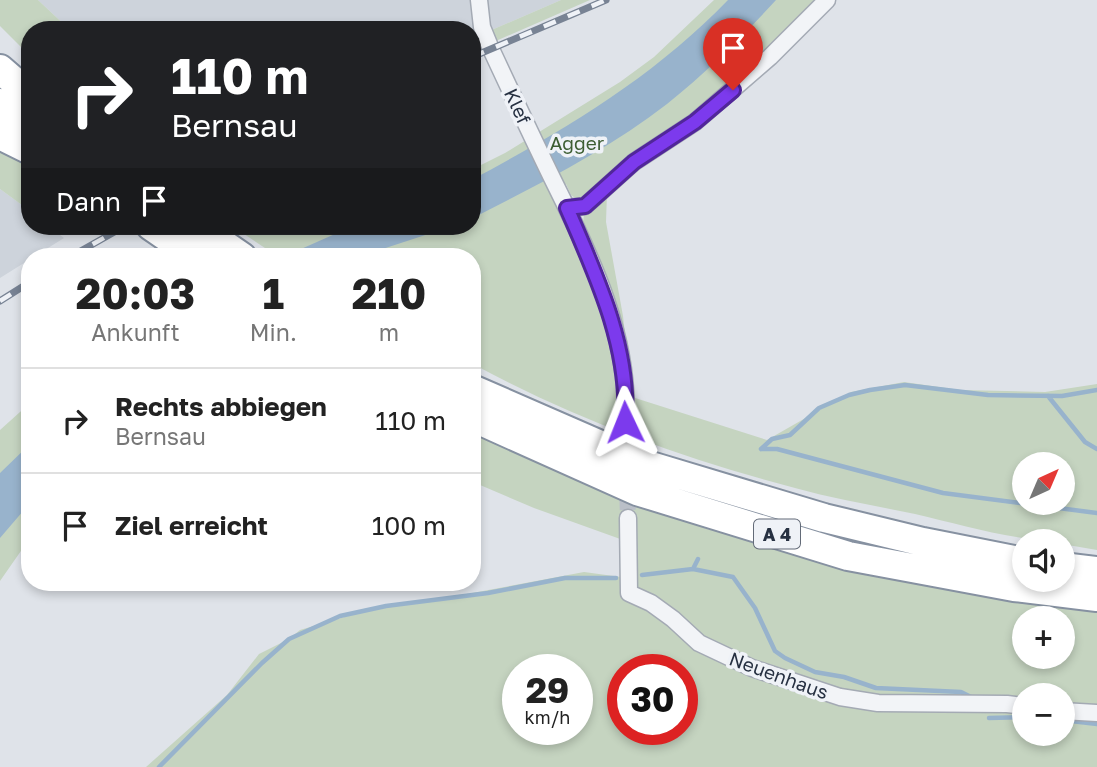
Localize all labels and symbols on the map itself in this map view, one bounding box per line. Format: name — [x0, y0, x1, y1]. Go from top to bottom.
pin — [703, 18, 763, 90]
street label: Klef — [500, 85, 536, 127]
park label: Agger — [550, 131, 605, 154]
position arrow — [588, 385, 662, 459]
north arrow — [1012, 452, 1074, 514]
road number: A 4 — [754, 520, 800, 548]
street label: Neuenhaus — [726, 646, 832, 704]
speed limit sign: 30 — [607, 654, 698, 745]

